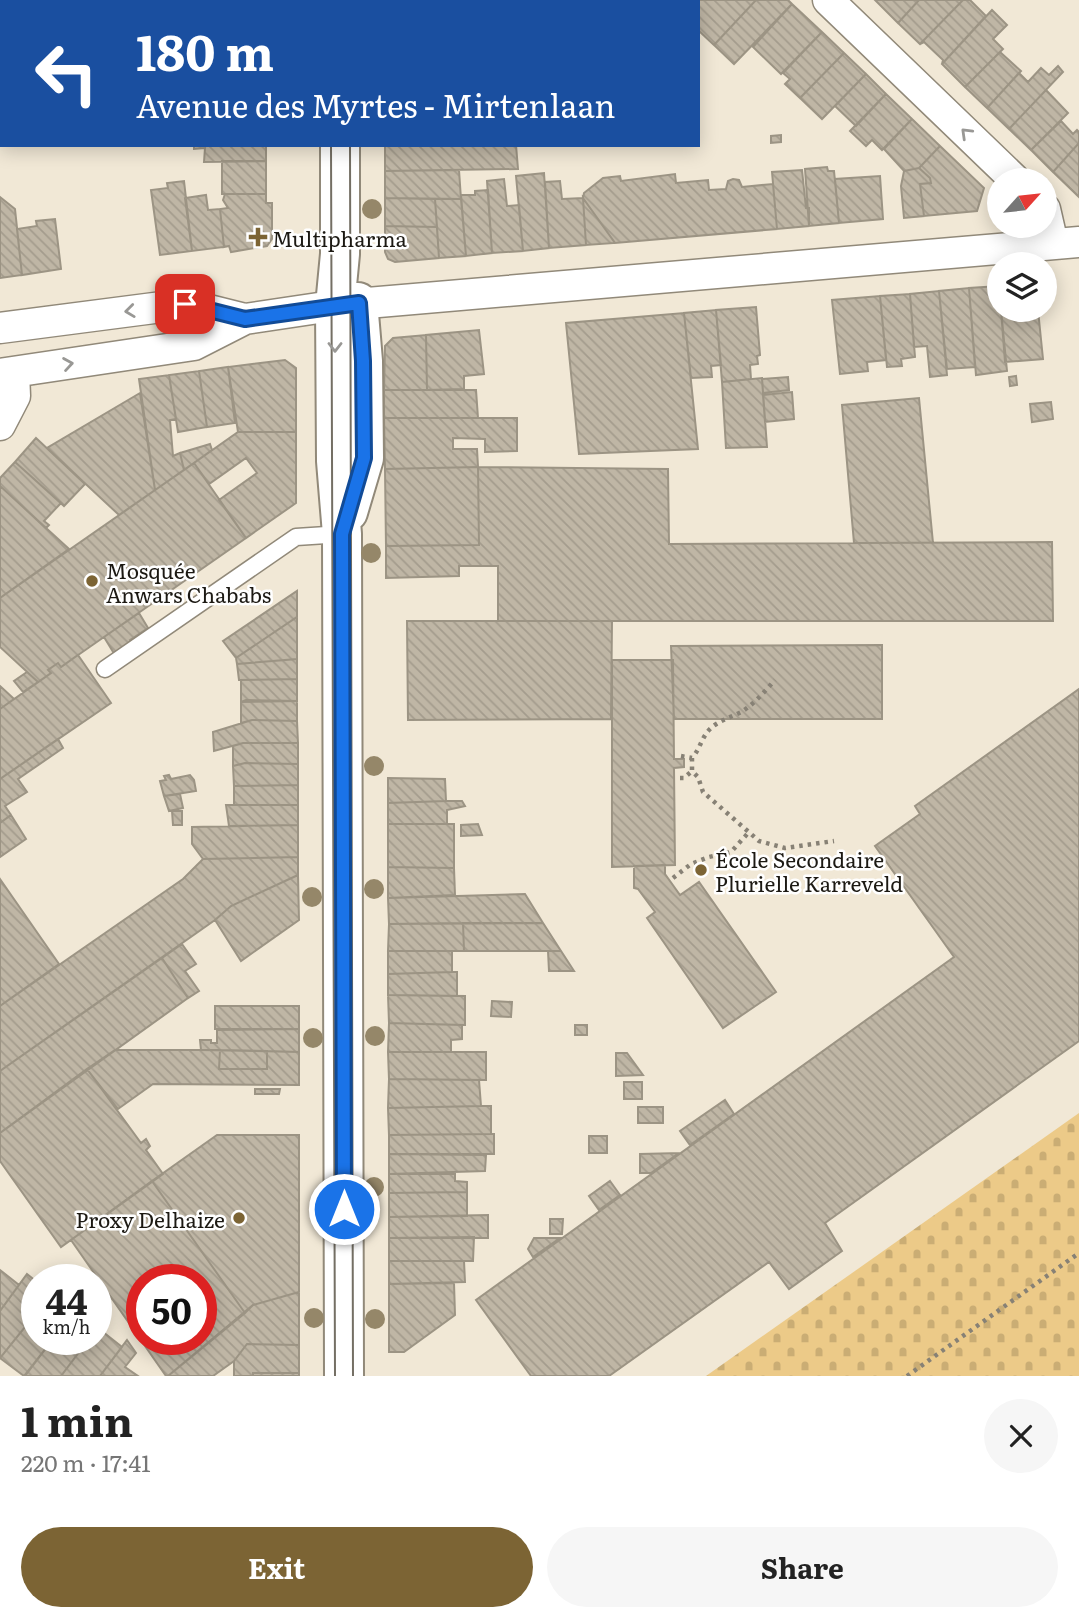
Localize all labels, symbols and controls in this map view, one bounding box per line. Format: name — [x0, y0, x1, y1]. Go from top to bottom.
text: 180 m — [136, 13, 274, 86]
icon: left — [21, 28, 112, 119]
text: Avenue des Myrtes - Mirtenlaan — [136, 80, 616, 128]
one-way arrow — [961, 128, 974, 141]
north arrow — [987, 168, 1057, 238]
map controls — [987, 168, 1057, 322]
place label: Multipharma — [272, 222, 408, 253]
marker: Multipharma — [250, 229, 266, 245]
button: layers — [987, 252, 1057, 322]
pin — [155, 274, 215, 334]
icon: arrive — [166, 285, 204, 323]
one-way arrow — [124, 304, 136, 319]
one-way arrow — [327, 342, 343, 352]
one-way arrow — [62, 357, 73, 372]
place label: Mosquée Anwars Chababs — [106, 554, 271, 609]
marker: Mosquée Anwars Chababs — [84, 573, 100, 589]
place label: École Secondaire Plurielle Karreveld — [715, 843, 903, 898]
marker: École Secondaire Plurielle Karreveld — [693, 862, 709, 878]
position arrow — [307, 1172, 381, 1246]
place label: Proxy Delhaize — [76, 1203, 225, 1234]
marker: Proxy Delhaize — [231, 1210, 247, 1226]
speed limit sign: 50 — [126, 1264, 217, 1355]
text: 44 — [45, 1274, 88, 1326]
text: km/h — [43, 1313, 90, 1340]
text: 1 min — [21, 1388, 133, 1450]
button: close — [984, 1399, 1058, 1473]
text: 220 m · 17:41 — [21, 1445, 151, 1479]
button: Exit — [21, 1527, 533, 1607]
button: Share — [547, 1527, 1058, 1607]

